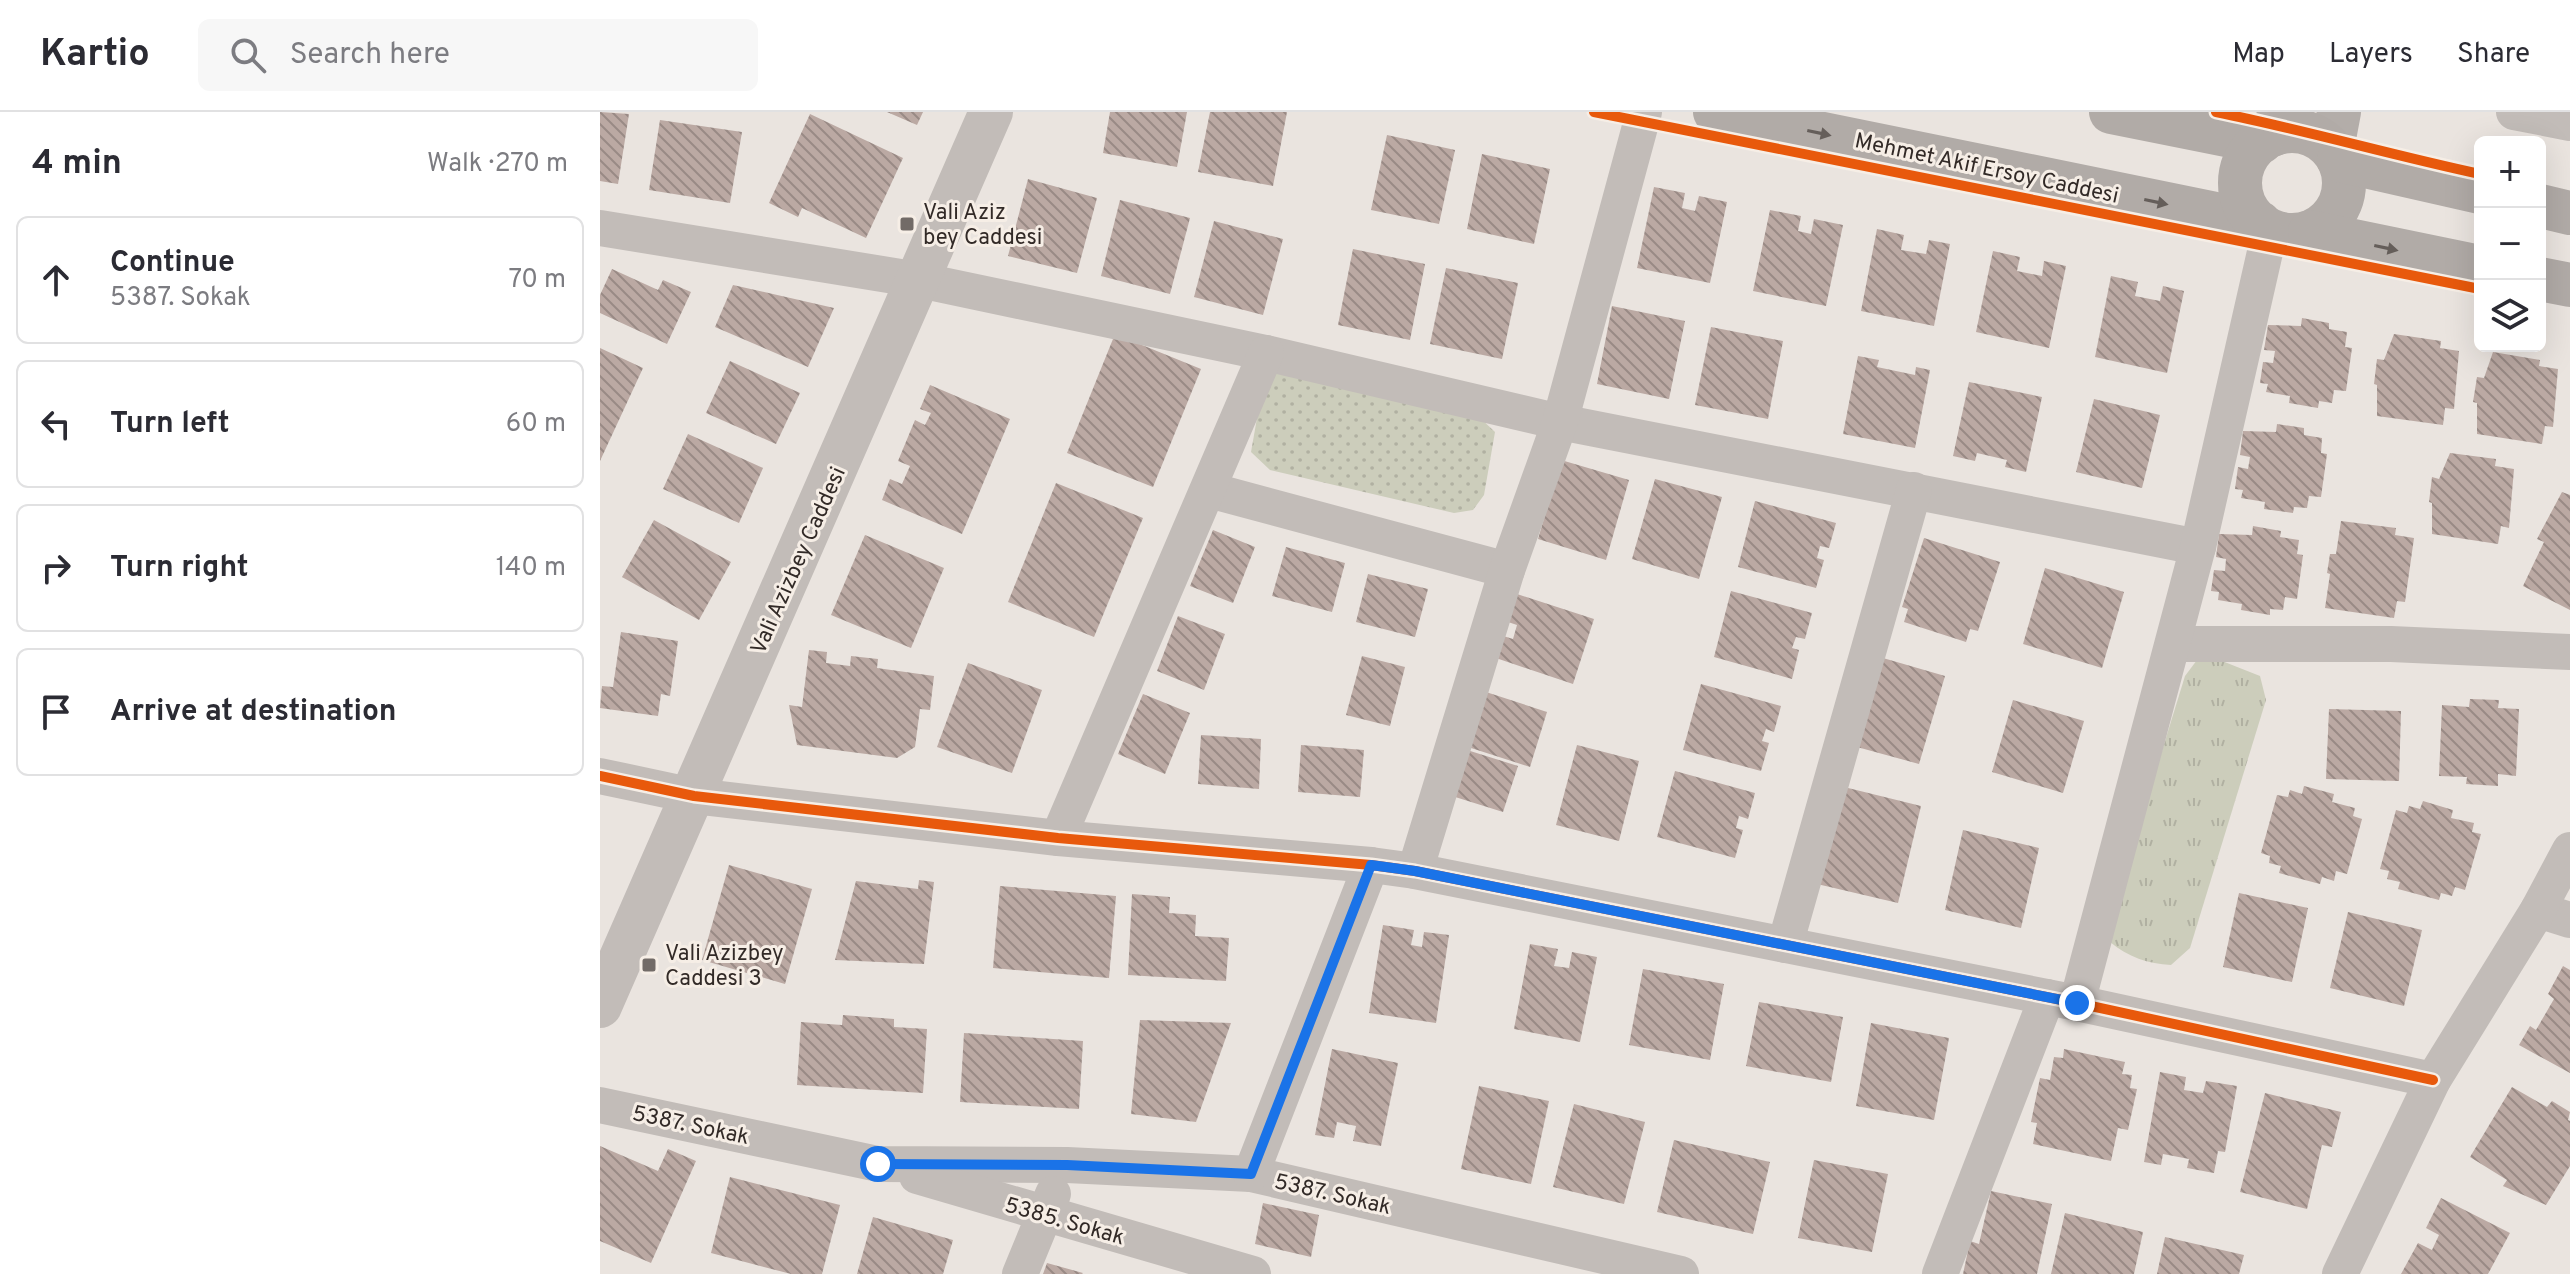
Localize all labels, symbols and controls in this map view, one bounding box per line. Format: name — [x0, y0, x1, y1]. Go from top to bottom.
search box — [198, 19, 758, 91]
text: Kartio — [40, 31, 150, 80]
icon: search — [226, 33, 270, 77]
text: Search here — [290, 37, 450, 74]
text: Map — [2232, 37, 2285, 73]
text: Layers — [2329, 37, 2413, 73]
text: Share — [2457, 37, 2530, 73]
one-way arrow — [1806, 127, 1831, 140]
street label: Mehmet Akif Ersoy Caddesi — [1852, 128, 2121, 211]
map controls — [2474, 136, 2546, 352]
button: + — [2474, 136, 2546, 208]
text: 4 min — [32, 143, 122, 186]
text: Walk · 270 m — [427, 148, 568, 181]
one-way arrow — [2143, 196, 2168, 209]
place label: Vali Aziz bey Caddesi — [923, 200, 1042, 252]
button: − — [2474, 208, 2546, 280]
marker: Vali Aziz bey Caddesi — [898, 215, 916, 233]
one-way arrow — [2374, 242, 2399, 254]
text: Continue — [110, 245, 235, 282]
icon: ahead — [34, 258, 78, 302]
text: 70 m — [508, 264, 566, 297]
button: layers — [2474, 280, 2546, 352]
text: 5387. Sokak — [110, 282, 251, 315]
icon: left — [34, 402, 78, 446]
text: Turn left — [110, 406, 230, 443]
text: 60 m — [506, 408, 566, 441]
street label: Vali Azizbey Caddesi — [746, 463, 853, 659]
icon: right — [34, 546, 78, 590]
text: Turn right — [110, 550, 248, 587]
text: 140 m — [496, 552, 566, 585]
icon: arrive — [34, 690, 78, 734]
text: Arrive at destination — [110, 694, 396, 731]
place label: Vali Azizbey Caddesi 3 — [665, 941, 784, 993]
marker: Vali Azizbey Caddesi 3 — [640, 956, 658, 974]
route end — [2059, 985, 2095, 1021]
street label: 5387. Sokak — [629, 1101, 751, 1152]
route start — [860, 1146, 896, 1182]
street label: 5387. Sokak — [1271, 1169, 1393, 1222]
street label: 5385. Sokak — [1001, 1192, 1127, 1252]

